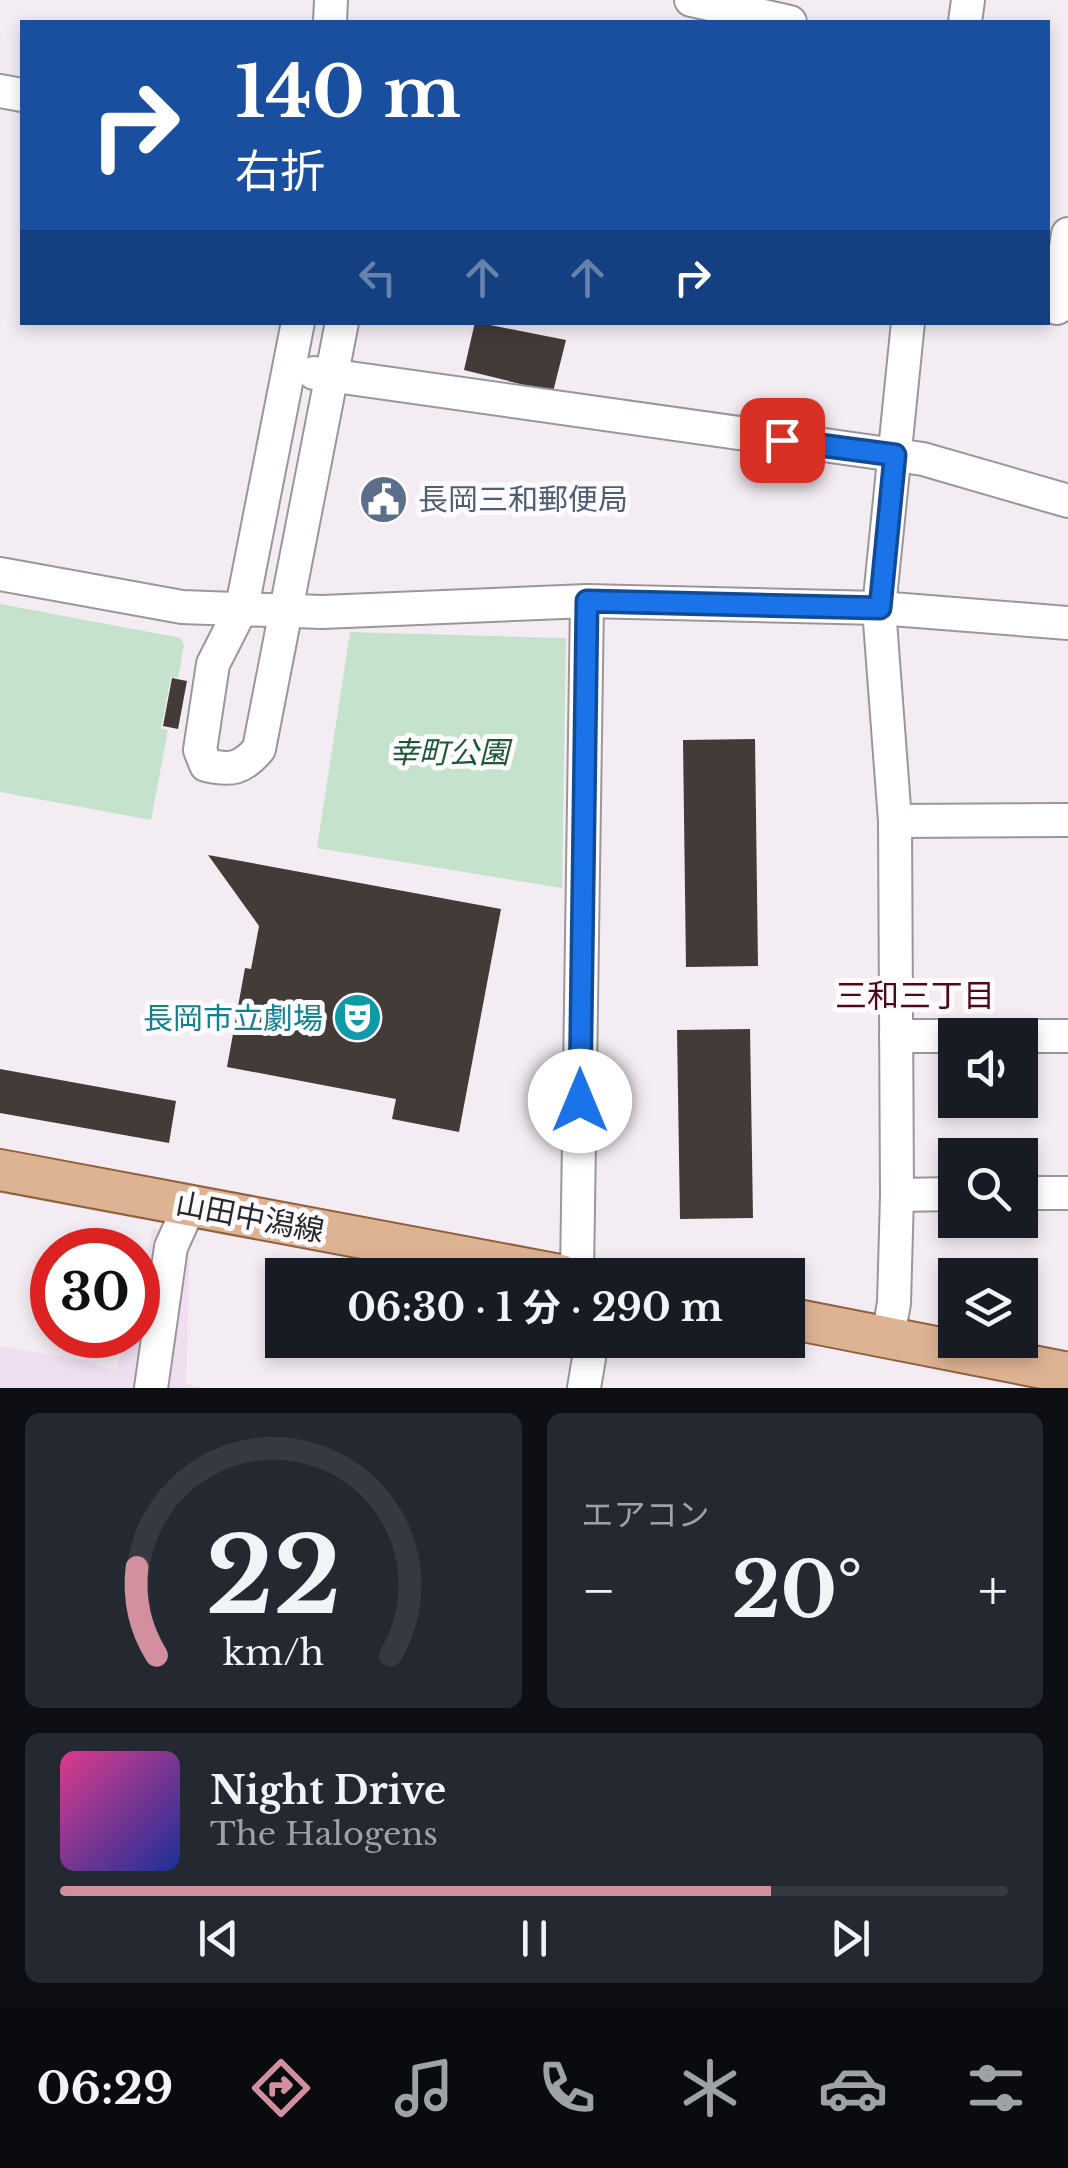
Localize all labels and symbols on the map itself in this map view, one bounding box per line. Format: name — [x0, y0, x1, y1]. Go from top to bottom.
pin — [740, 398, 825, 483]
public building icon: 長岡三和郵便局 — [357, 473, 409, 525]
place label: 長岡三和郵便局 — [418, 481, 628, 518]
park label: 幸町公園 — [389, 734, 513, 771]
district label: 三和三丁目 — [835, 976, 995, 1016]
theatre icon: 長岡市立劇場 — [332, 992, 384, 1044]
place label: 長岡市立劇場 — [143, 1000, 323, 1037]
position arrow — [528, 1049, 632, 1153]
street label: 山田中潟線 — [173, 1185, 327, 1249]
speed limit sign: 30 — [30, 1228, 160, 1358]

